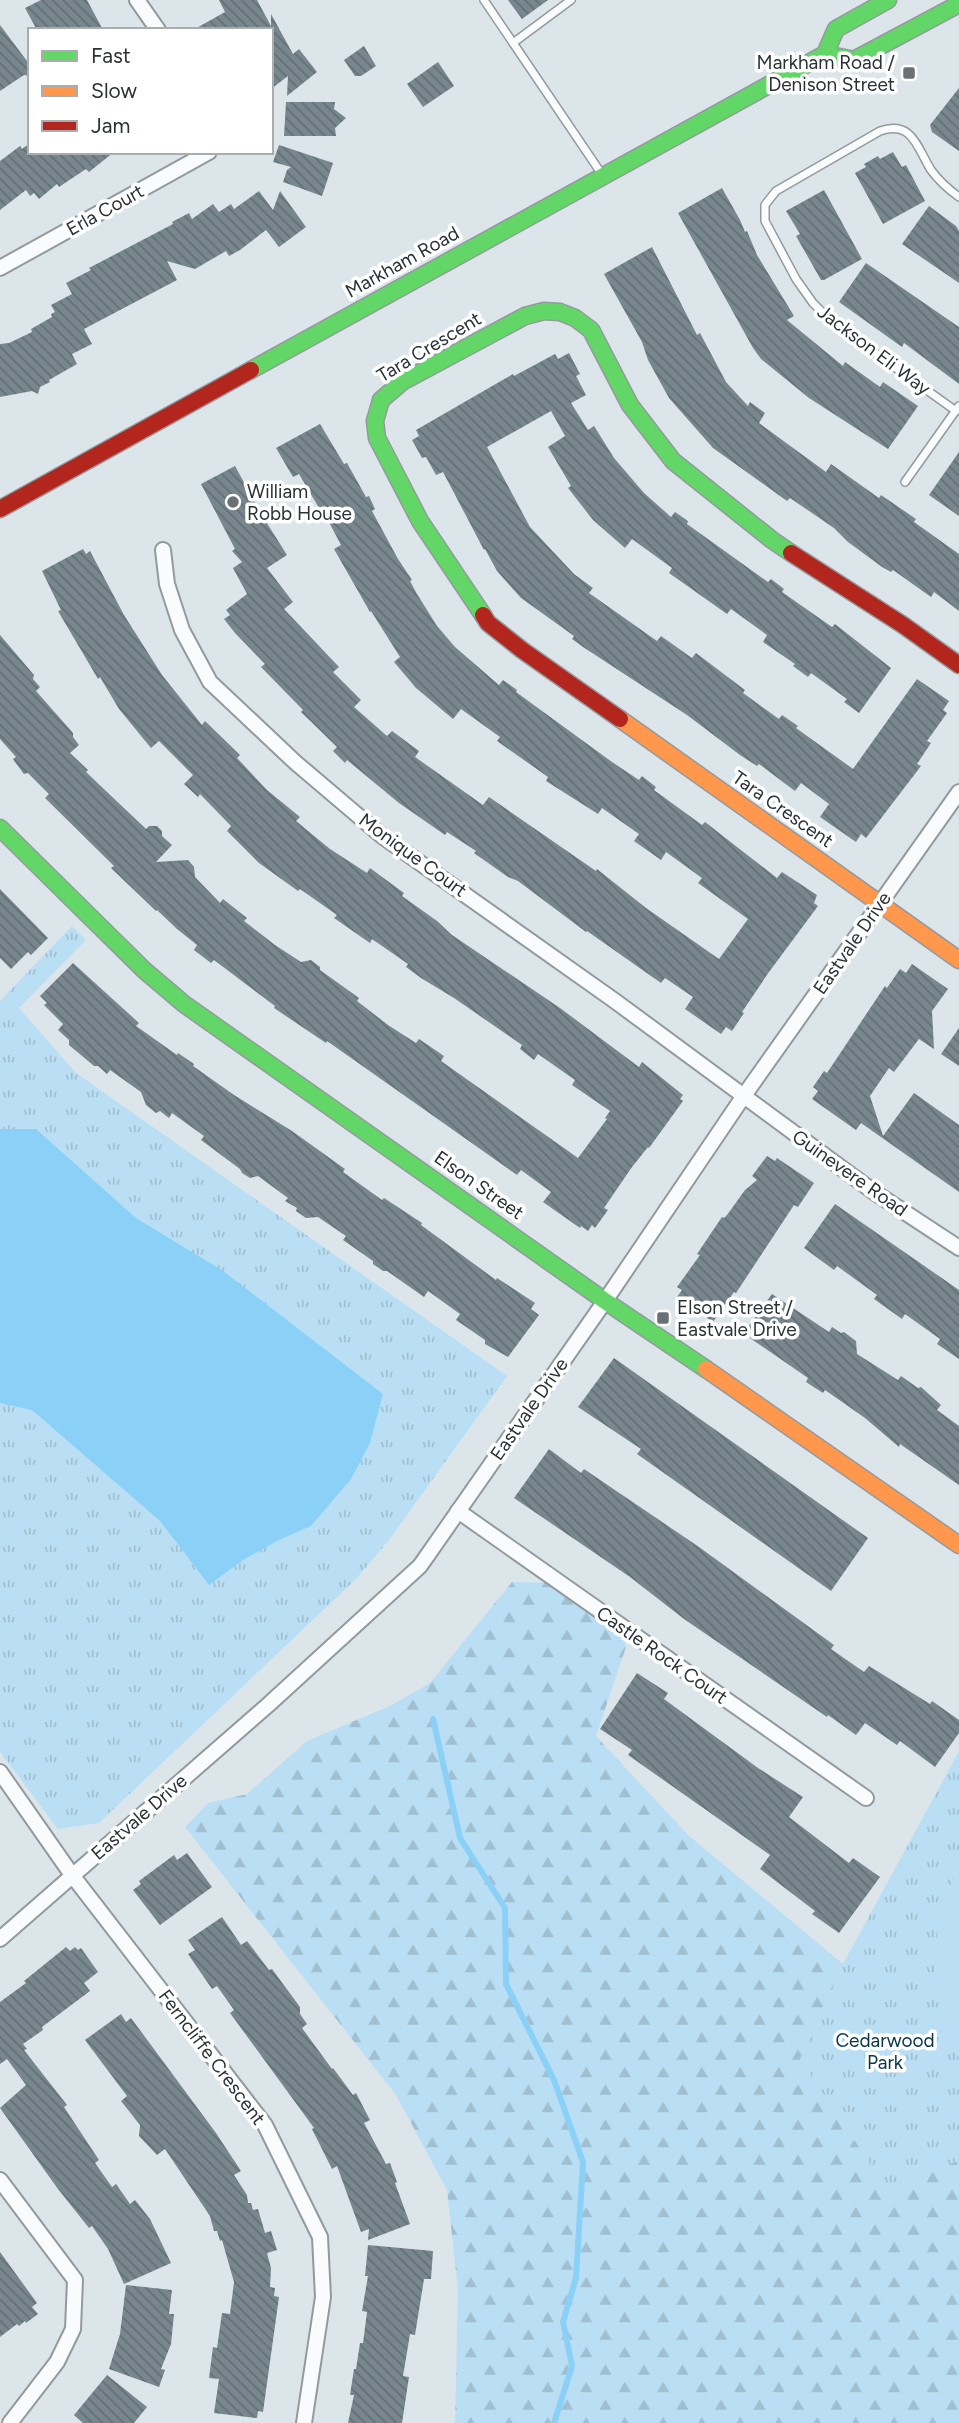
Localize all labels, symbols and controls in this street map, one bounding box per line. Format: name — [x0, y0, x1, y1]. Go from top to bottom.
legend — [28, 28, 273, 154]
text: Fast — [91, 43, 131, 68]
place label: Markham Road / Denison Street — [757, 51, 896, 96]
marker: Markham Road / Denison Street — [901, 65, 917, 81]
text: Slow — [91, 78, 137, 103]
text: Jam — [91, 113, 130, 138]
street label: Erla Court — [62, 179, 148, 241]
street label: Markham Road — [341, 221, 463, 303]
street label: Jackson Eli Way — [813, 300, 935, 400]
street label: Tara Crescent — [373, 307, 485, 387]
place label: William Robb House — [247, 480, 352, 525]
marker: William Robb House — [225, 494, 241, 510]
street label: Tara Crescent — [728, 766, 838, 852]
street label: Monique Court — [355, 808, 471, 902]
street label: Eastvale Drive — [808, 887, 896, 999]
street label: Guinevere Road — [788, 1125, 912, 1221]
street label: Elson Street — [430, 1146, 528, 1224]
place label: Elson Street / Eastvale Drive — [677, 1296, 797, 1341]
marker: Elson Street / Eastvale Drive — [655, 1310, 671, 1326]
street label: Eastvale Drive — [485, 1353, 573, 1465]
street label: Castle Rock Court — [592, 1601, 732, 1709]
street label: Eastvale Drive — [86, 1769, 192, 1865]
street label: Ferncliffe Crescent — [154, 1985, 270, 2129]
park label: Cedarwood Park — [835, 2029, 935, 2074]

